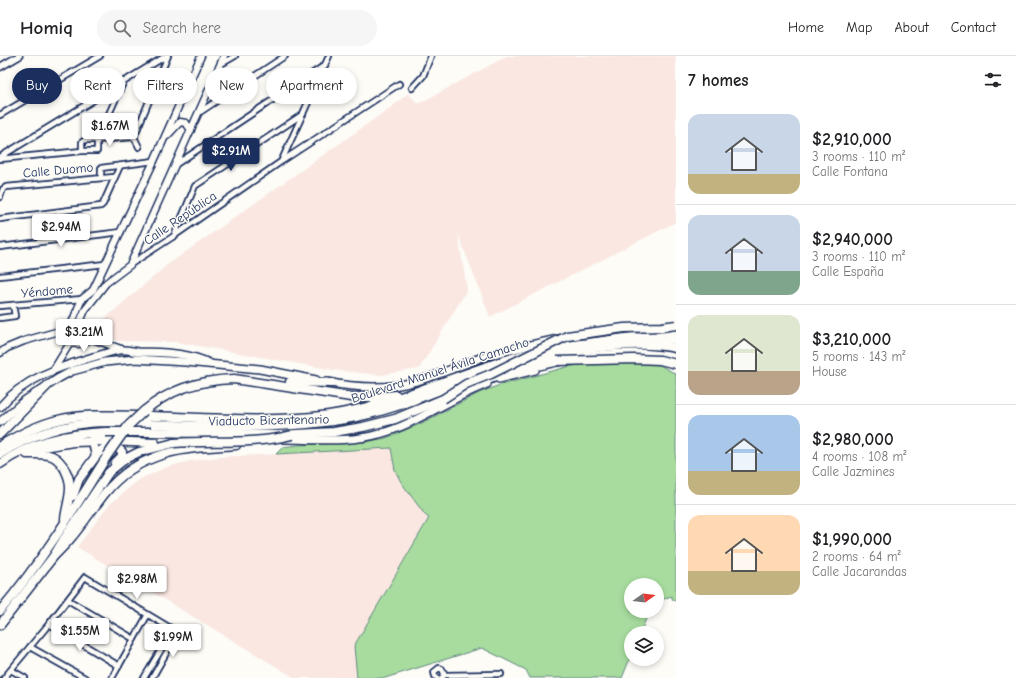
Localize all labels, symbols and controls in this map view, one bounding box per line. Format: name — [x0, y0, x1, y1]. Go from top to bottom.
search box — [97, 10, 377, 46]
text: Homiq — [20, 17, 73, 39]
icon: search — [111, 17, 133, 39]
text: Search here — [143, 19, 221, 37]
text: Home — [788, 19, 824, 36]
text: Map — [846, 19, 872, 36]
text: About — [894, 19, 929, 36]
text: Contact — [951, 19, 996, 36]
chip: Buy — [12, 68, 62, 104]
chip: Rent — [70, 68, 125, 104]
chip: Filters — [133, 68, 197, 104]
chip: New — [205, 68, 258, 104]
chip: Apartment — [266, 68, 357, 104]
icon: filters — [982, 69, 1004, 91]
text: 7 homes — [688, 71, 749, 90]
pin: $1.67M — [77, 113, 143, 147]
text: $1.67M — [91, 118, 129, 133]
icon: home — [720, 130, 768, 178]
text: $2,910,000 — [812, 130, 892, 149]
pin: $2.91M — [198, 138, 264, 172]
text: $2.91M — [211, 143, 251, 158]
text: 3 rooms · 110 m² — [812, 149, 905, 164]
street label: Calle Duomo — [22, 159, 94, 181]
text: Calle Fontana — [812, 164, 888, 179]
street label: Calle República — [141, 188, 219, 248]
pin: $2.94M — [28, 214, 94, 248]
text: $2.94M — [41, 219, 81, 234]
text: $2,940,000 — [812, 230, 893, 249]
icon: home — [720, 231, 768, 279]
text: 3 rooms · 110 m² — [812, 249, 905, 264]
text: Calle España — [812, 264, 884, 279]
street label: Yéndome — [20, 281, 74, 301]
pin: $3.21M — [51, 319, 117, 353]
text: $3.21M — [65, 324, 103, 339]
text: $3,210,000 — [812, 330, 891, 349]
icon: home — [720, 331, 768, 379]
street label: Boulevard Manuel Ávila Camacho — [349, 333, 531, 406]
text: 5 rooms · 143 m² — [812, 349, 906, 364]
text: House — [812, 364, 847, 379]
street label: Viaducto Bicentenario — [209, 411, 330, 429]
text: $2,980,000 — [812, 430, 894, 449]
icon: home — [720, 431, 768, 479]
text: 4 rooms · 108 m² — [812, 449, 907, 464]
text: Calle Jazmines — [812, 464, 894, 479]
text: $1,990,000 — [812, 530, 892, 549]
icon: home — [720, 531, 768, 579]
text: 2 rooms · 64 m² — [812, 549, 901, 564]
text: Calle Jacarandas — [812, 564, 907, 579]
pin: $2.98M — [104, 566, 170, 600]
text: $2.98M — [117, 571, 157, 586]
north arrow — [624, 578, 664, 618]
map controls — [624, 578, 664, 666]
pin: $1.55M — [47, 618, 113, 652]
text: $1.55M — [60, 623, 100, 638]
pin: $1.99M — [140, 624, 206, 658]
button: layers — [624, 626, 664, 666]
text: $1.99M — [153, 629, 193, 644]

